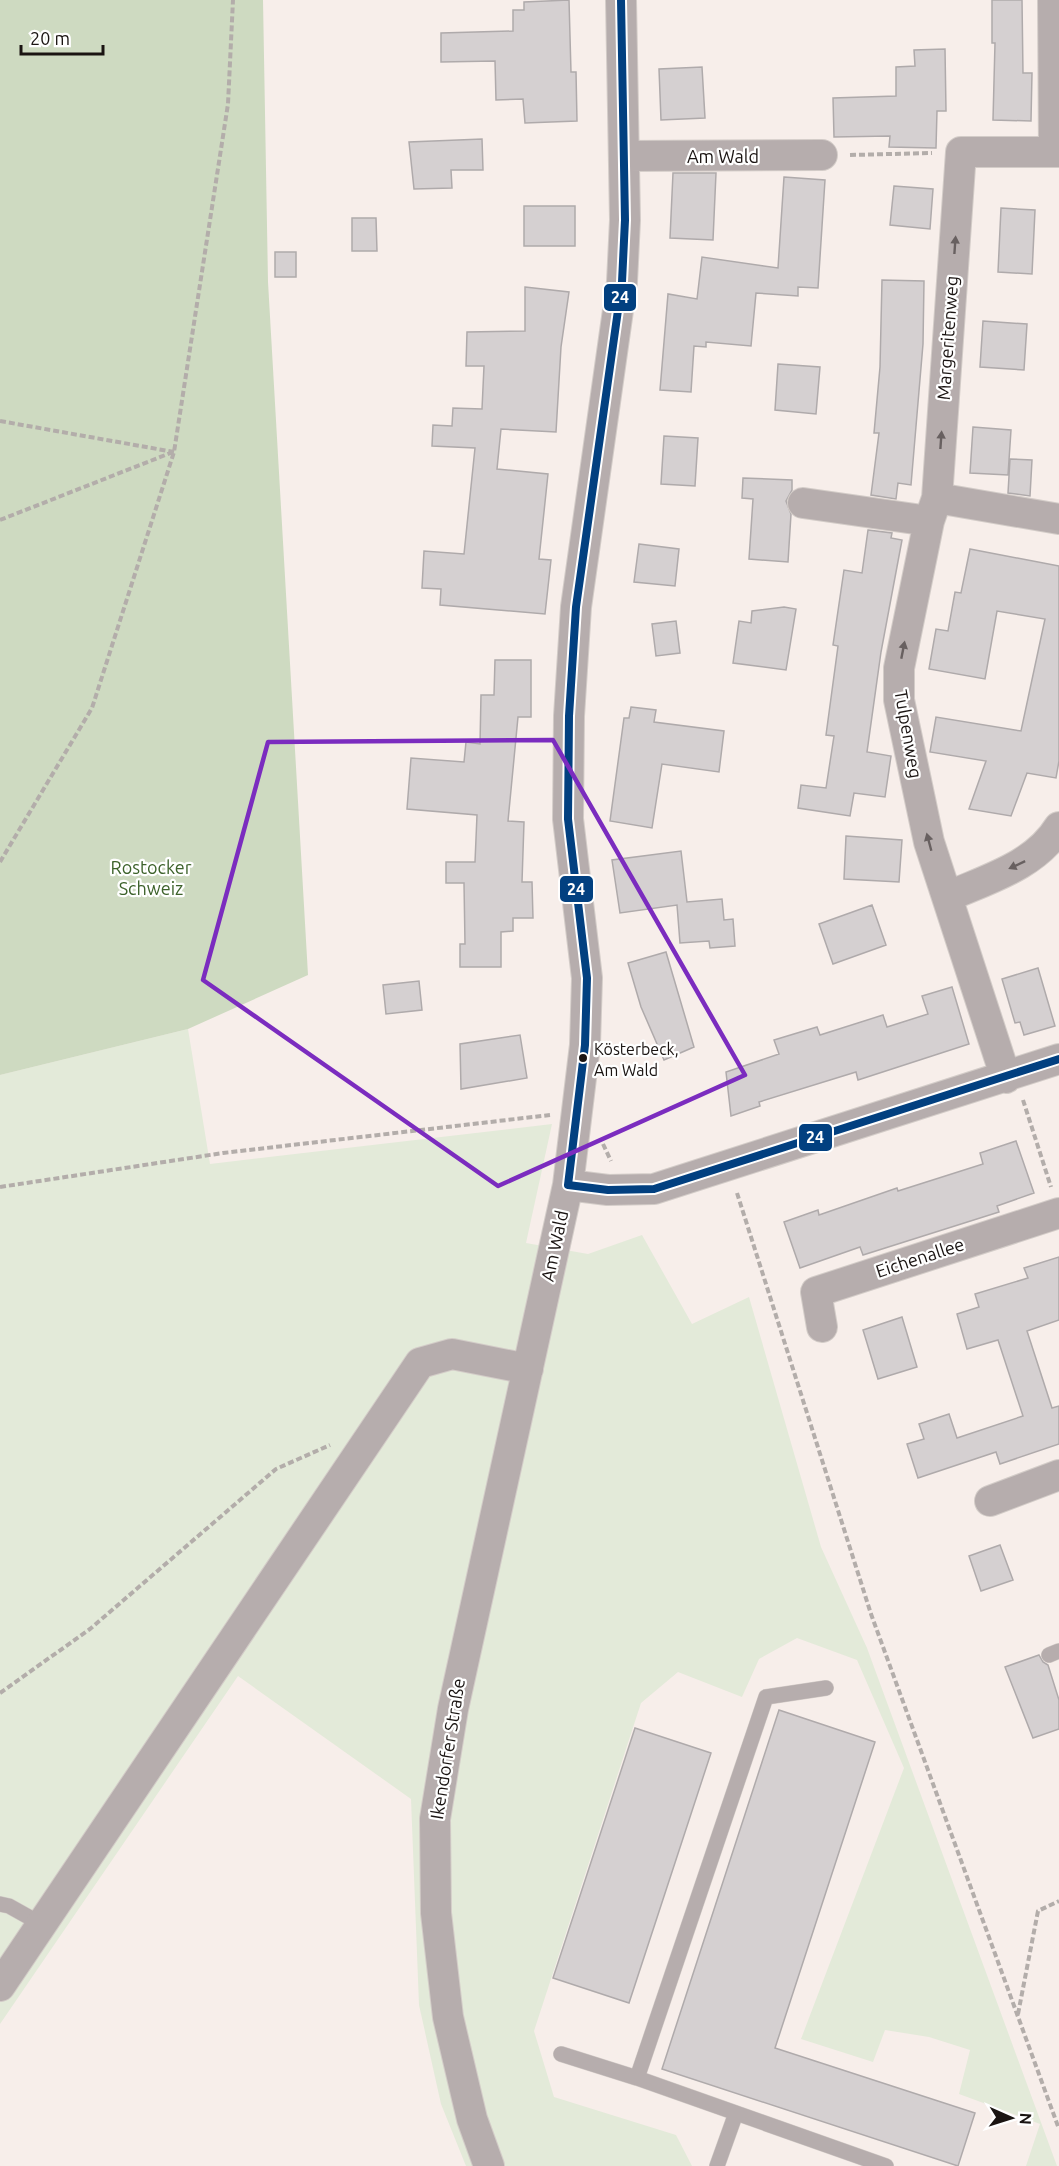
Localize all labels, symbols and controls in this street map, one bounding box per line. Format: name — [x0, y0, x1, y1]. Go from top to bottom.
scale bar — [21, 18, 104, 56]
text: 20 m — [30, 28, 70, 48]
street label: Am Wald — [687, 146, 759, 166]
one-way arrow — [950, 236, 960, 255]
street label: Margeritenweg — [933, 275, 961, 401]
line badge: 24 — [603, 283, 637, 312]
text: 24 — [611, 288, 629, 306]
one-way arrow — [937, 430, 946, 449]
one-way arrow — [899, 641, 908, 660]
street label: Tulpenweg — [891, 688, 927, 780]
one-way arrow — [924, 833, 934, 851]
park label: Rostocker Schweiz — [111, 857, 192, 898]
one-way arrow — [1008, 861, 1025, 870]
line badge: 24 — [559, 875, 594, 903]
text: 24 — [567, 880, 585, 898]
place label: Kösterbeck, Am Wald — [594, 1040, 679, 1079]
marker: Kösterbeck, Am Wald — [577, 1052, 589, 1064]
line badge: 24 — [798, 1123, 833, 1152]
text: 24 — [806, 1128, 824, 1146]
street label: Am Wald — [537, 1208, 571, 1283]
street label: Eichenallee — [873, 1233, 966, 1281]
street label: Ikendorfer Straße — [426, 1677, 468, 1821]
north arrow — [981, 2088, 1041, 2148]
text: N — [1017, 2112, 1035, 2125]

